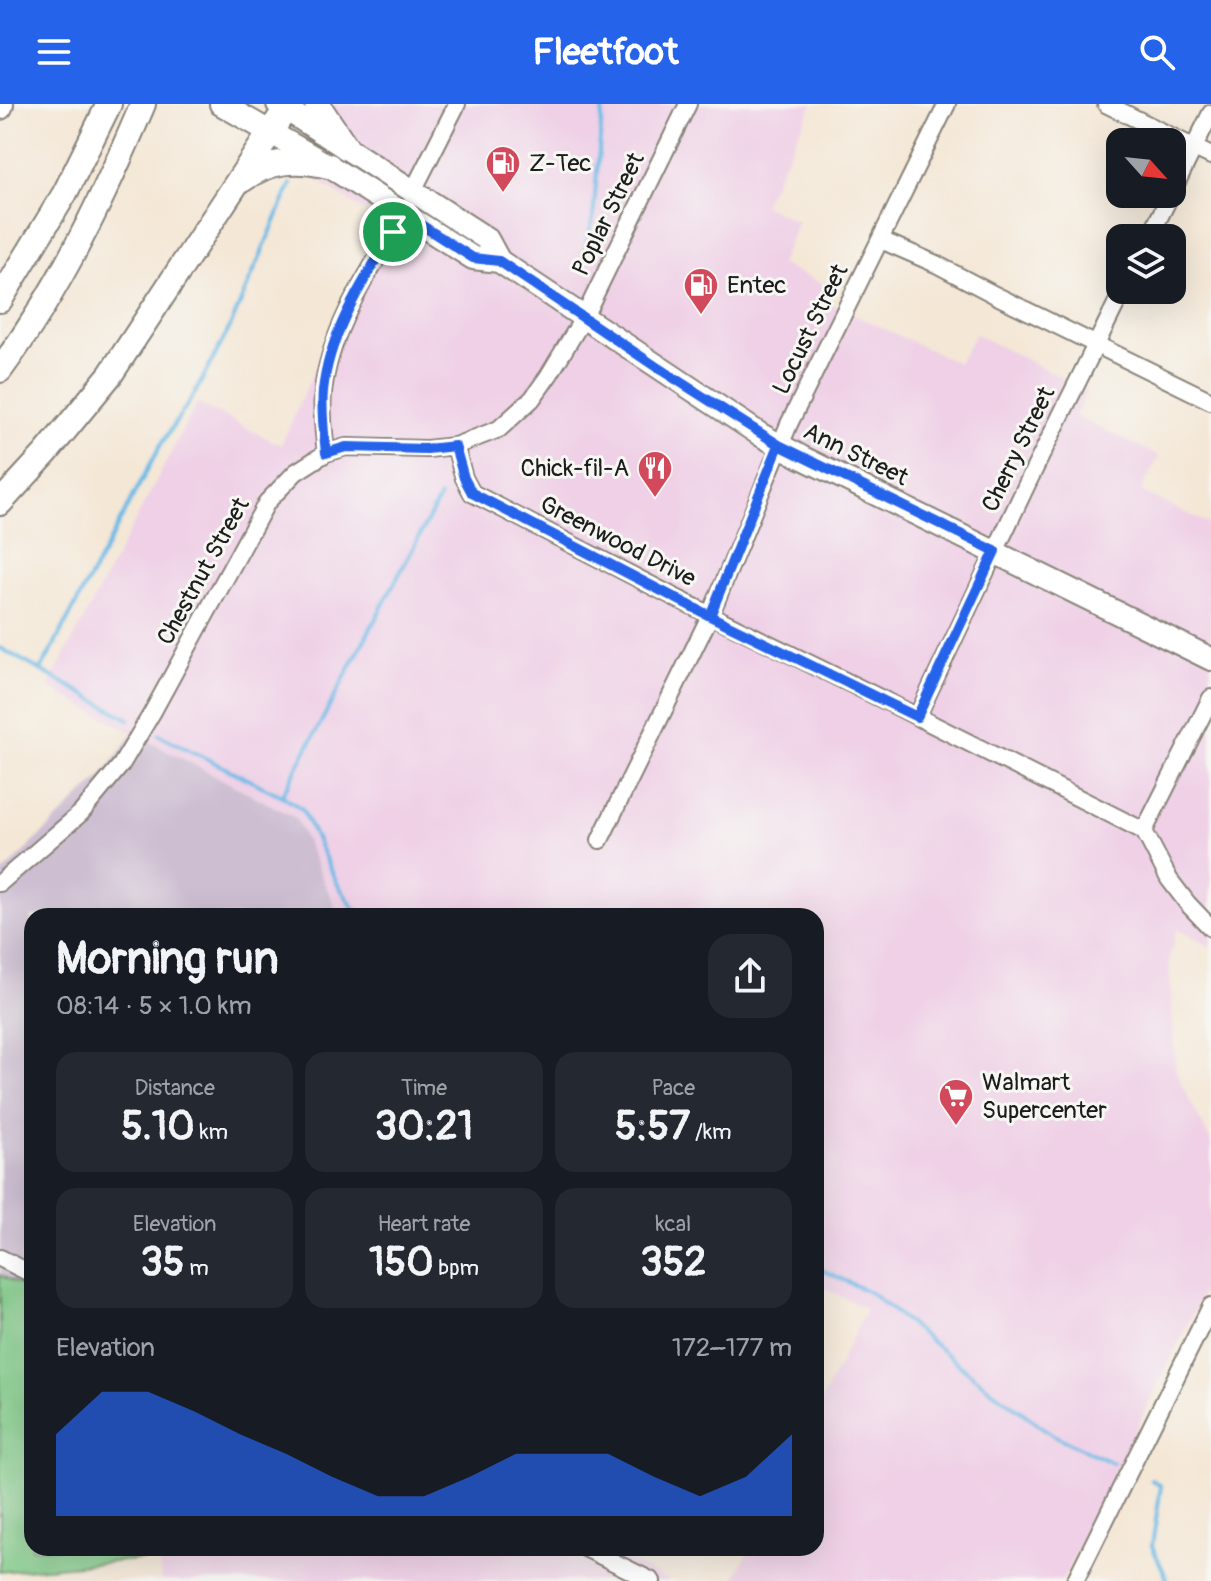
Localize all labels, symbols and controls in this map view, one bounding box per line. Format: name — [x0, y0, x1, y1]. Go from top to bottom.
icon: menu — [32, 30, 76, 74]
text: Fleetfoot — [533, 30, 678, 75]
icon: search — [1135, 30, 1179, 74]
north arrow — [1106, 128, 1186, 208]
map controls — [1106, 128, 1186, 304]
fuel station icon: Z-Tec — [484, 144, 522, 194]
street label: Poplar Street — [566, 148, 651, 281]
place label: Z-Tec — [529, 149, 592, 178]
pin — [359, 198, 427, 266]
icon: arrive — [371, 210, 415, 254]
button: layers — [1106, 224, 1186, 304]
street label: Locust Street — [766, 259, 855, 399]
fuel station icon: Entec — [682, 266, 720, 316]
place label: Entec — [727, 271, 787, 300]
street label: Cherry Street — [976, 382, 1061, 517]
street label: Ann Street — [799, 417, 913, 492]
restaurant icon: Chick-fil-A — [636, 449, 674, 499]
place label: Chick-fil-A — [520, 454, 629, 483]
street label: Greenwood Drive — [535, 490, 701, 593]
street label: Chestnut Street — [151, 492, 256, 650]
text: Morning run — [56, 932, 279, 987]
button: share — [708, 934, 792, 1018]
text: 08:14 · 5 × 1.0 km — [56, 990, 252, 1022]
place label: Walmart Supercenter — [982, 1068, 1107, 1125]
text: Distance — [134, 1074, 215, 1102]
text: Time — [401, 1074, 447, 1102]
text: Pace — [652, 1074, 695, 1102]
supermarket icon: Walmart Supercenter — [937, 1077, 975, 1127]
text: 5.10 — [121, 1102, 195, 1151]
text: 30:21 — [375, 1102, 473, 1151]
text: 5:57 — [615, 1102, 690, 1151]
text: km — [195, 1118, 228, 1146]
text: /km — [690, 1118, 732, 1146]
text: Elevation — [133, 1210, 217, 1238]
text: Heart rate — [378, 1210, 470, 1238]
text: kcal — [655, 1210, 691, 1238]
text: 35 — [141, 1238, 185, 1287]
text: 150 — [369, 1238, 434, 1287]
text: 352 — [640, 1238, 707, 1287]
text: m — [185, 1254, 209, 1282]
text: bpm — [434, 1254, 479, 1282]
text: Elevation — [56, 1332, 155, 1364]
text: 172–177 m — [672, 1332, 792, 1364]

